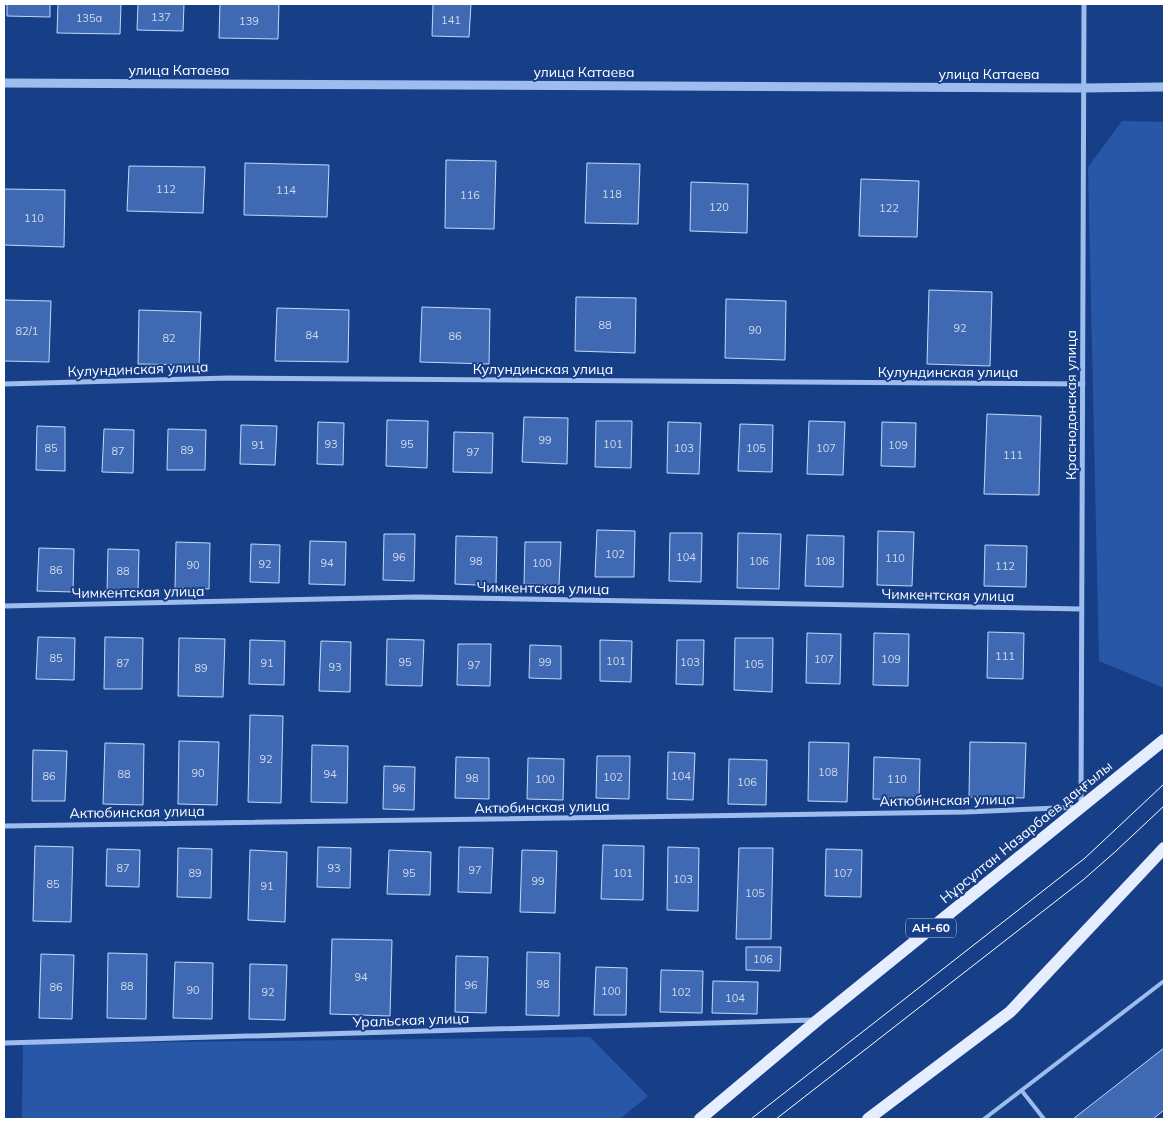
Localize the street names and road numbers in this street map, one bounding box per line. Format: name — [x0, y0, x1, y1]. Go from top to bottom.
street label: улица Катаева — [128, 61, 230, 79]
street label: улица Катаева — [533, 63, 635, 81]
street label: улица Катаева — [938, 65, 1040, 83]
street label: Краснодонская улица — [1062, 330, 1080, 480]
street label: Кулундинская улица — [67, 358, 209, 380]
street label: Кулундинская улица — [473, 360, 613, 378]
street label: Кулундинская улица — [878, 363, 1018, 381]
street label: Чимкентская улица — [476, 578, 610, 598]
street label: Чимкентская улица — [71, 582, 205, 602]
street label: Чимкентская улица — [881, 585, 1015, 605]
street label: Нұрсұлтан Назарбаев даңғылы — [936, 757, 1116, 907]
street label: Актюбинская улица — [879, 790, 1015, 810]
street label: Актюбинская улица — [474, 797, 610, 817]
street label: Актюбинская улица — [69, 802, 205, 822]
road number: АН-60 — [906, 918, 956, 938]
street label: Уральская улица — [351, 1009, 470, 1031]

